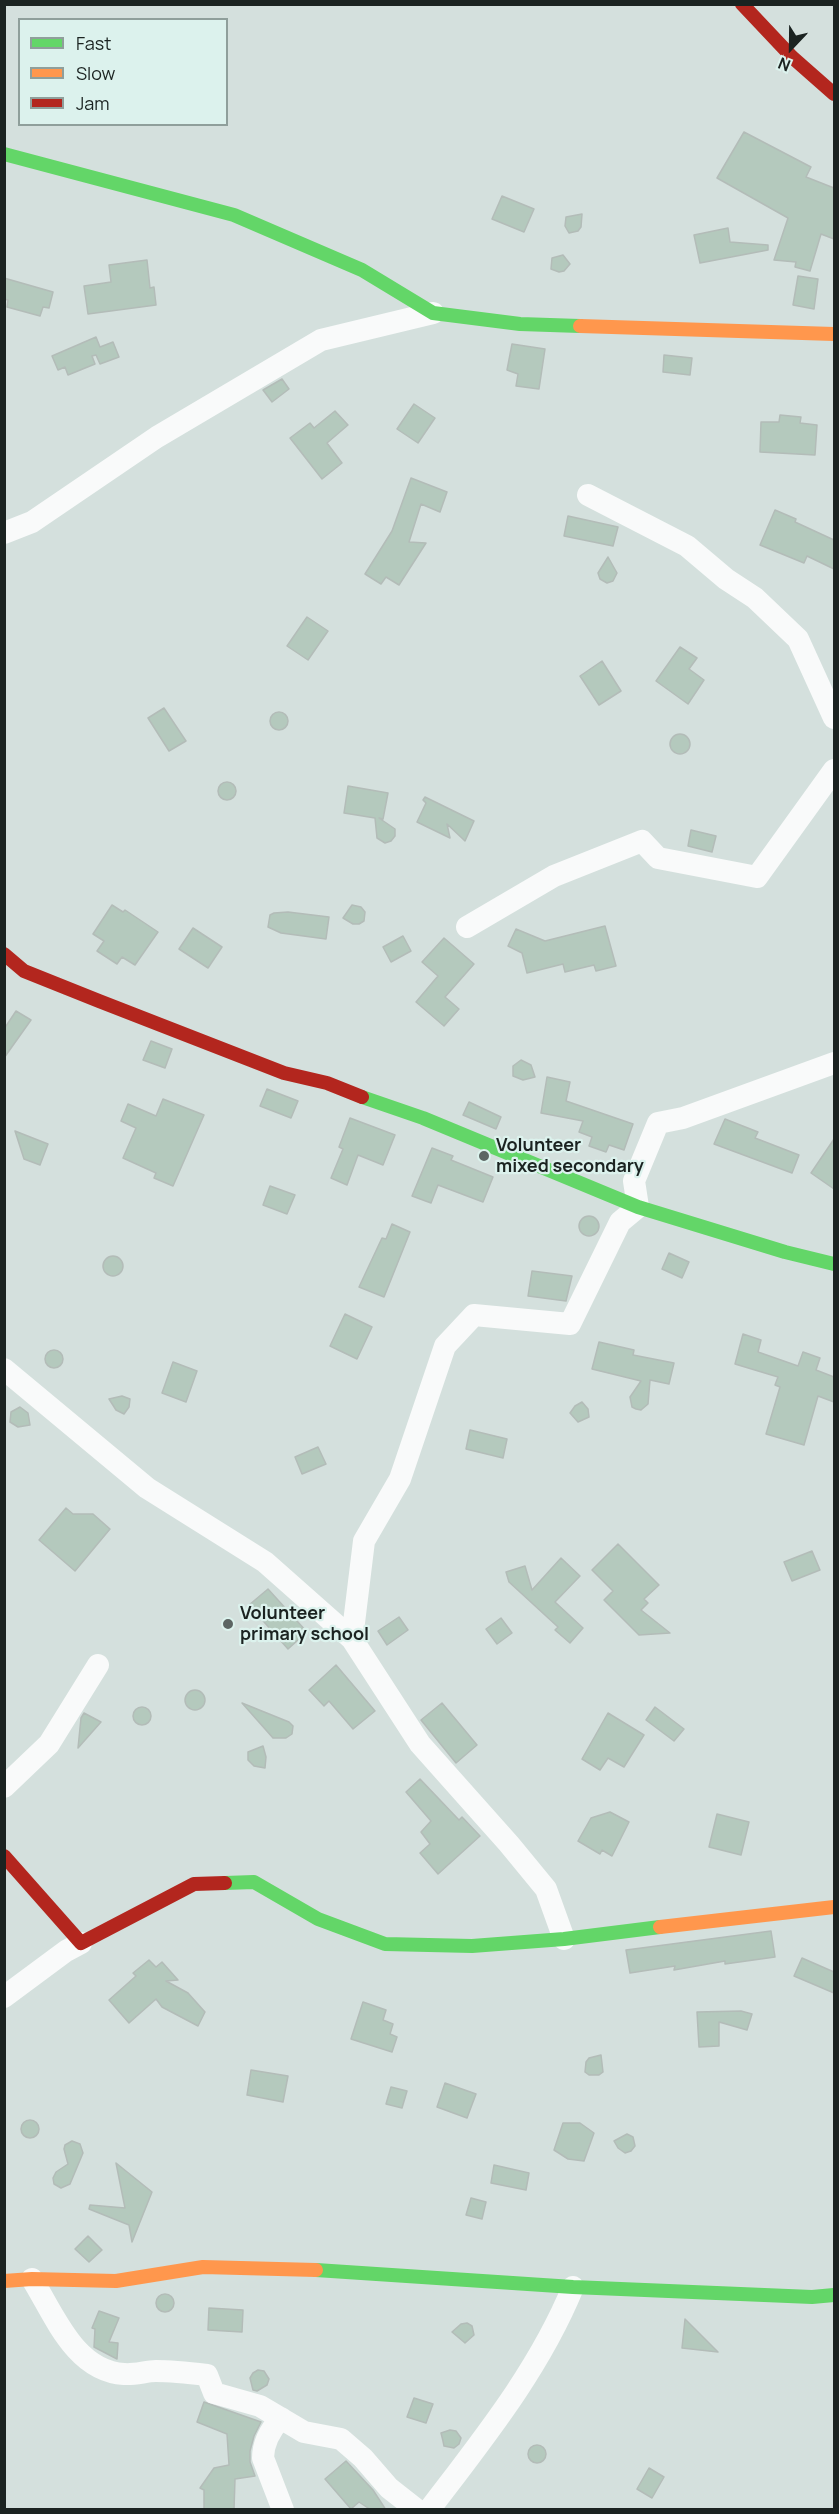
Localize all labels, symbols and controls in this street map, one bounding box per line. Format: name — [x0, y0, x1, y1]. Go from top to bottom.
legend — [18, 18, 228, 126]
north arrow — [761, 18, 821, 78]
text: Fast — [76, 31, 111, 55]
text: N — [775, 52, 794, 77]
text: Slow — [76, 61, 115, 85]
text: Jam — [76, 91, 110, 115]
place label: Volunteer mixed secondary — [496, 1135, 644, 1178]
marker: Volunteer mixed secondary — [477, 1149, 491, 1163]
place label: Volunteer primary school — [240, 1603, 369, 1646]
marker: Volunteer primary school — [221, 1617, 235, 1631]

